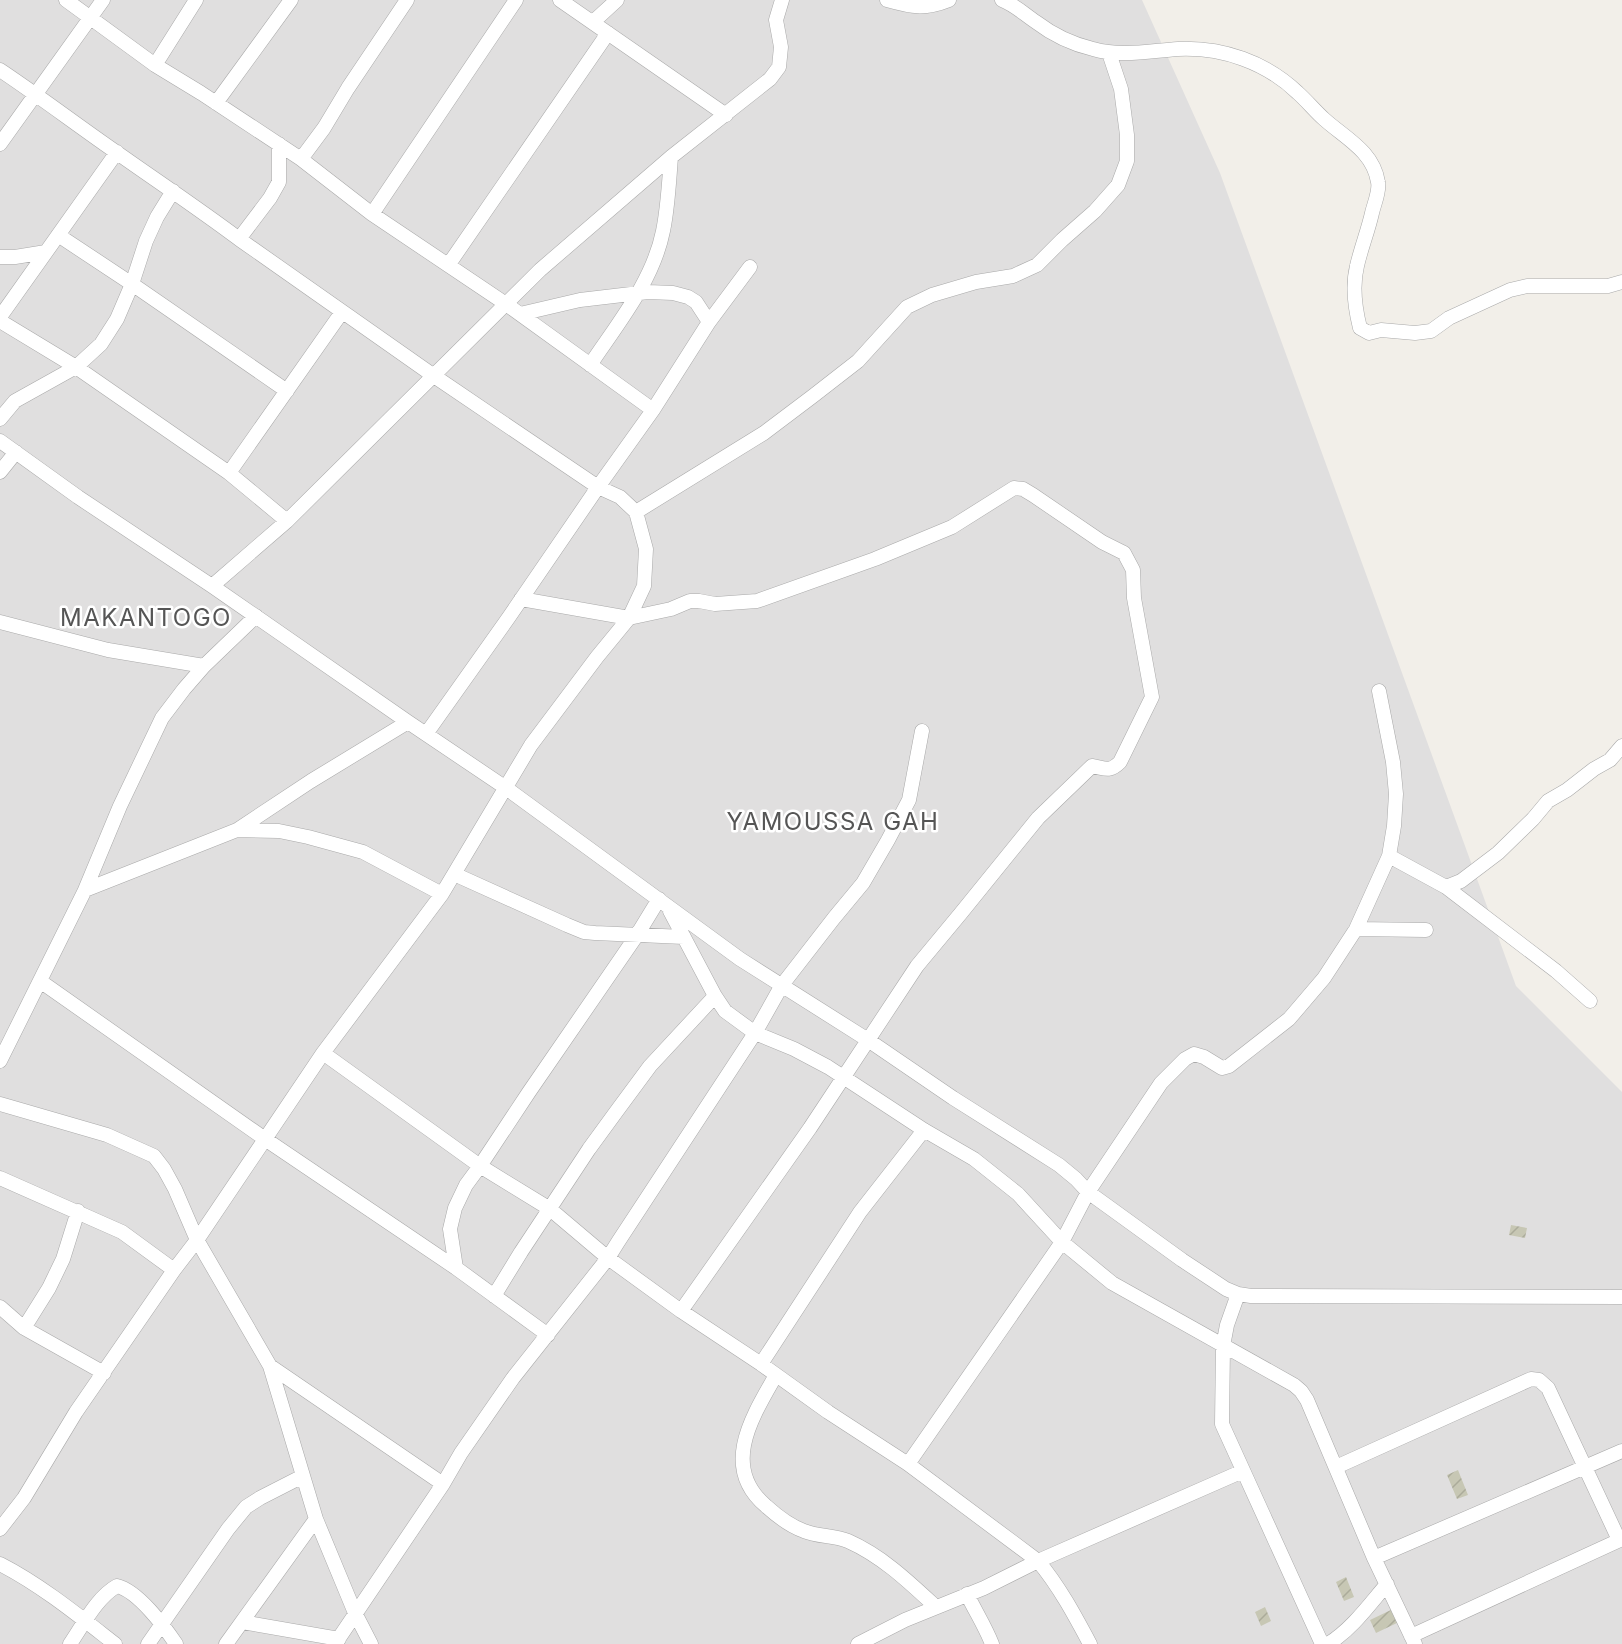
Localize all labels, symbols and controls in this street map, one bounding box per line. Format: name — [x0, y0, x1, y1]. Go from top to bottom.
district label: MAKANTOGO — [60, 603, 232, 632]
district label: YAMOUSSA GAH — [727, 807, 939, 836]

